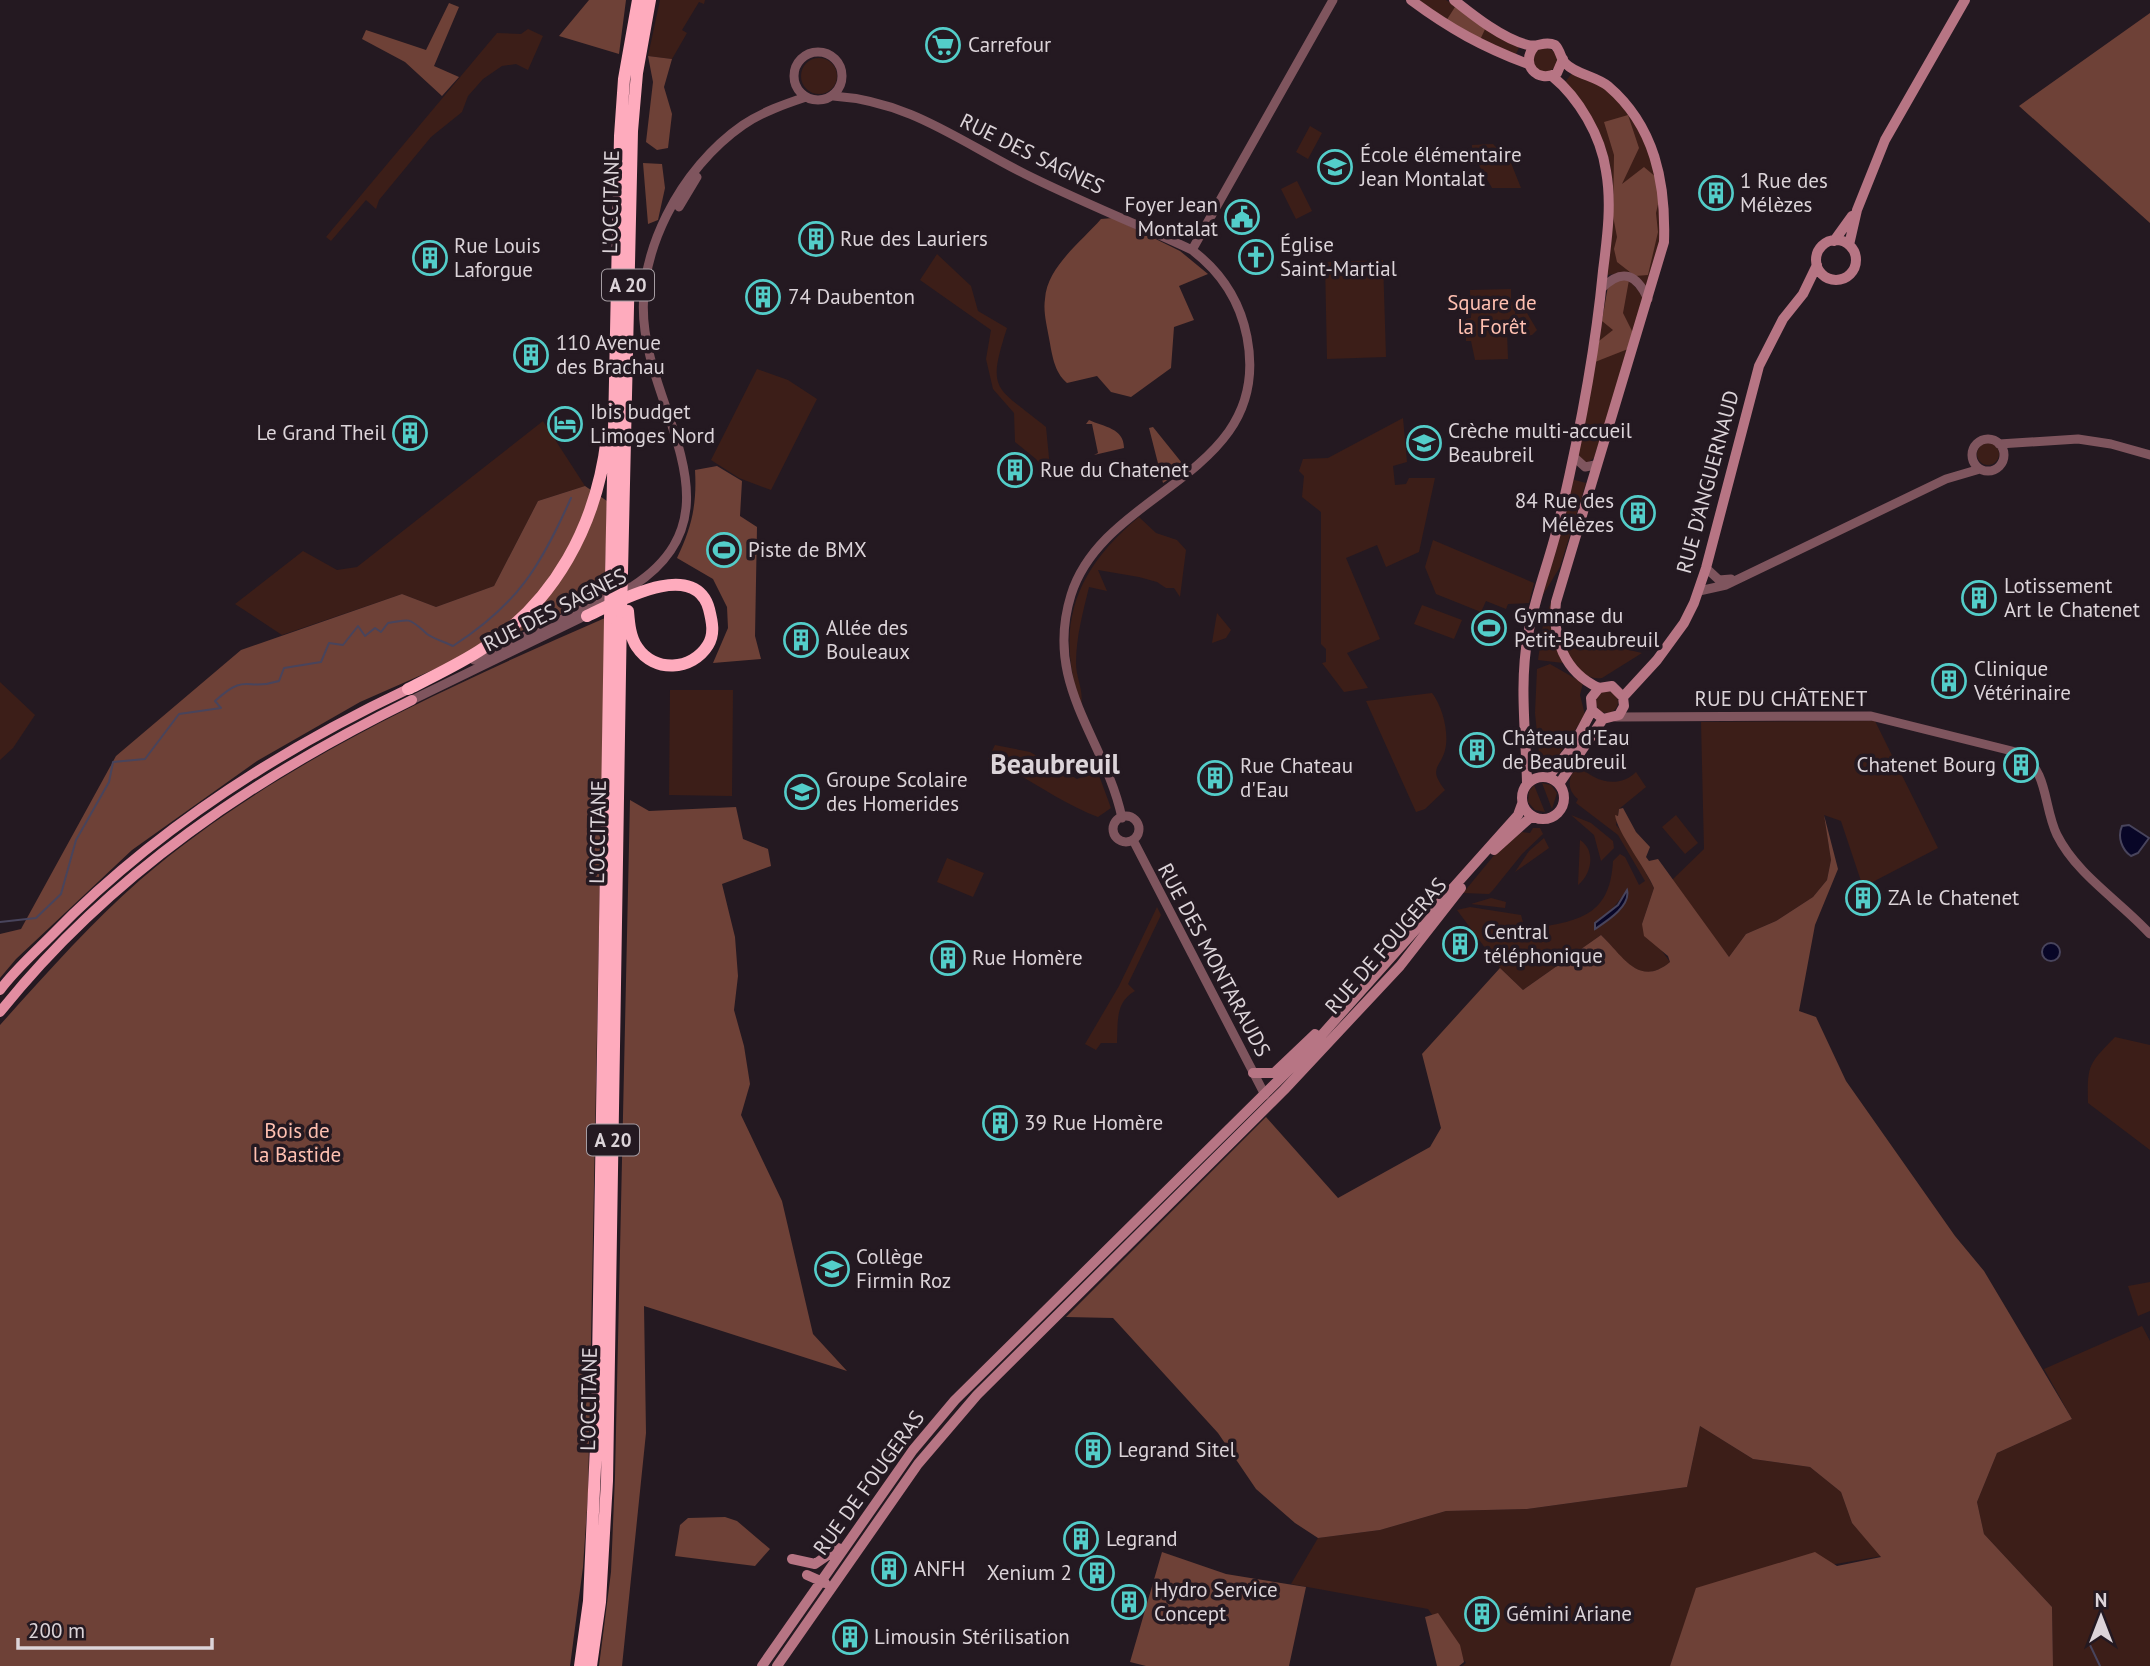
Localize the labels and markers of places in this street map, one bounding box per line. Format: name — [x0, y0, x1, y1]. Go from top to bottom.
supermarket icon: Carrefour — [924, 26, 962, 64]
place label: Carrefour — [968, 31, 1051, 58]
place label: École élémentaire Jean Montalat — [1359, 141, 1522, 192]
school or university icon: École élémentaire Jean Montalat — [1316, 148, 1354, 186]
place label: 1 Rue des Mélèzes — [1740, 167, 1828, 218]
building icon: 1 Rue des Mélèzes — [1697, 174, 1735, 212]
place label: Foyer Jean Montalat — [1124, 191, 1218, 242]
public building icon: Foyer Jean Montalat — [1223, 198, 1261, 236]
building icon: Rue des Lauriers — [797, 220, 835, 258]
place label: Rue des Lauriers — [840, 225, 988, 252]
place label: Église Saint-Martial — [1280, 231, 1397, 282]
place label: Rue Louis Laforgue — [454, 232, 541, 283]
church icon: Église Saint-Martial — [1237, 238, 1275, 276]
building icon: Rue Louis Laforgue — [411, 239, 449, 277]
building icon: 74 Daubenton — [744, 278, 782, 316]
place label: 74 Daubenton — [788, 283, 915, 310]
place label: 110 Avenue des Brachau — [556, 329, 665, 380]
building icon: 110 Avenue des Brachau — [512, 336, 550, 374]
place label: Ibis budget Limoges Nord — [590, 398, 715, 449]
hotel icon: Ibis budget Limoges Nord — [546, 405, 584, 443]
building icon: Le Grand Theil — [391, 414, 429, 452]
place label: Crèche multi-accueil Beaubreil — [1448, 417, 1632, 468]
place label: Le Grand Theil — [256, 419, 386, 446]
school or university icon: Crèche multi-accueil Beaubreil — [1405, 424, 1443, 462]
building icon: Rue du Chatenet — [996, 451, 1034, 489]
place label: Rue du Chatenet — [1040, 456, 1189, 483]
place label: 84 Rue des Mélèzes — [1515, 487, 1614, 538]
building icon: 84 Rue des Mélèzes — [1619, 494, 1657, 532]
sports icon: Piste de BMX — [705, 531, 743, 569]
place label: Piste de BMX — [748, 536, 867, 563]
place label: Lotissement Art le Chatenet — [2004, 572, 2140, 623]
building icon: Lotissement Art le Chatenet — [1960, 579, 1998, 617]
place label: Gymnase du Petit-Beaubreuil — [1514, 602, 1659, 653]
sports icon: Gymnase du Petit-Beaubreuil — [1470, 609, 1508, 647]
place label: Allée des Bouleaux — [826, 614, 910, 665]
building icon: Allée des Bouleaux — [782, 621, 820, 659]
place label: Clinique Vétérinaire — [1973, 655, 2071, 706]
building icon: Clinique Vétérinaire — [1930, 662, 1968, 700]
place label: Château d'Eau de Beaubreuil — [1502, 724, 1630, 775]
building icon: Château d'Eau de Beaubreuil — [1458, 731, 1496, 769]
building icon: Chatenet Bourg — [2002, 746, 2040, 784]
place label: Chatenet Bourg — [1856, 751, 1996, 778]
place label: Rue Chateau d'Eau — [1240, 752, 1353, 803]
building icon: Rue Chateau d'Eau — [1196, 759, 1234, 797]
place label: Groupe Scolaire des Homerides — [826, 766, 968, 817]
school or university icon: Groupe Scolaire des Homerides — [783, 773, 821, 811]
building icon: ZA le Chatenet — [1844, 879, 1882, 917]
place label: ZA le Chatenet — [1888, 884, 2019, 911]
place label: Central téléphonique — [1484, 918, 1603, 969]
building icon: Central téléphonique — [1441, 925, 1479, 963]
building icon: Rue Homère — [929, 939, 967, 977]
place label: Rue Homère — [972, 944, 1083, 971]
building icon: 39 Rue Homère — [981, 1104, 1019, 1142]
place label: 39 Rue Homère — [1024, 1109, 1163, 1136]
place label: Collège Firmin Roz — [856, 1243, 951, 1294]
school or university icon: Collège Firmin Roz — [813, 1250, 851, 1288]
building icon: Legrand Sitel — [1074, 1431, 1112, 1469]
place label: Legrand Sitel — [1118, 1436, 1236, 1463]
building icon: Legrand — [1062, 1520, 1100, 1558]
place label: Legrand — [1106, 1525, 1178, 1552]
building icon: ANFH — [870, 1550, 908, 1588]
building icon: Xenium 2 — [1078, 1554, 1116, 1592]
place label: ANFH — [914, 1555, 965, 1582]
place label: Xenium 2 — [987, 1559, 1072, 1586]
place label: Hydro Service Concept — [1154, 1576, 1278, 1627]
building icon: Hydro Service Concept — [1110, 1583, 1148, 1621]
building icon: Gémini Ariane — [1463, 1595, 1501, 1633]
place label: Gémini Ariane — [1506, 1600, 1632, 1627]
building icon: Limousin Stérilisation — [831, 1618, 869, 1656]
place label: Limousin Stérilisation — [874, 1623, 1070, 1650]

